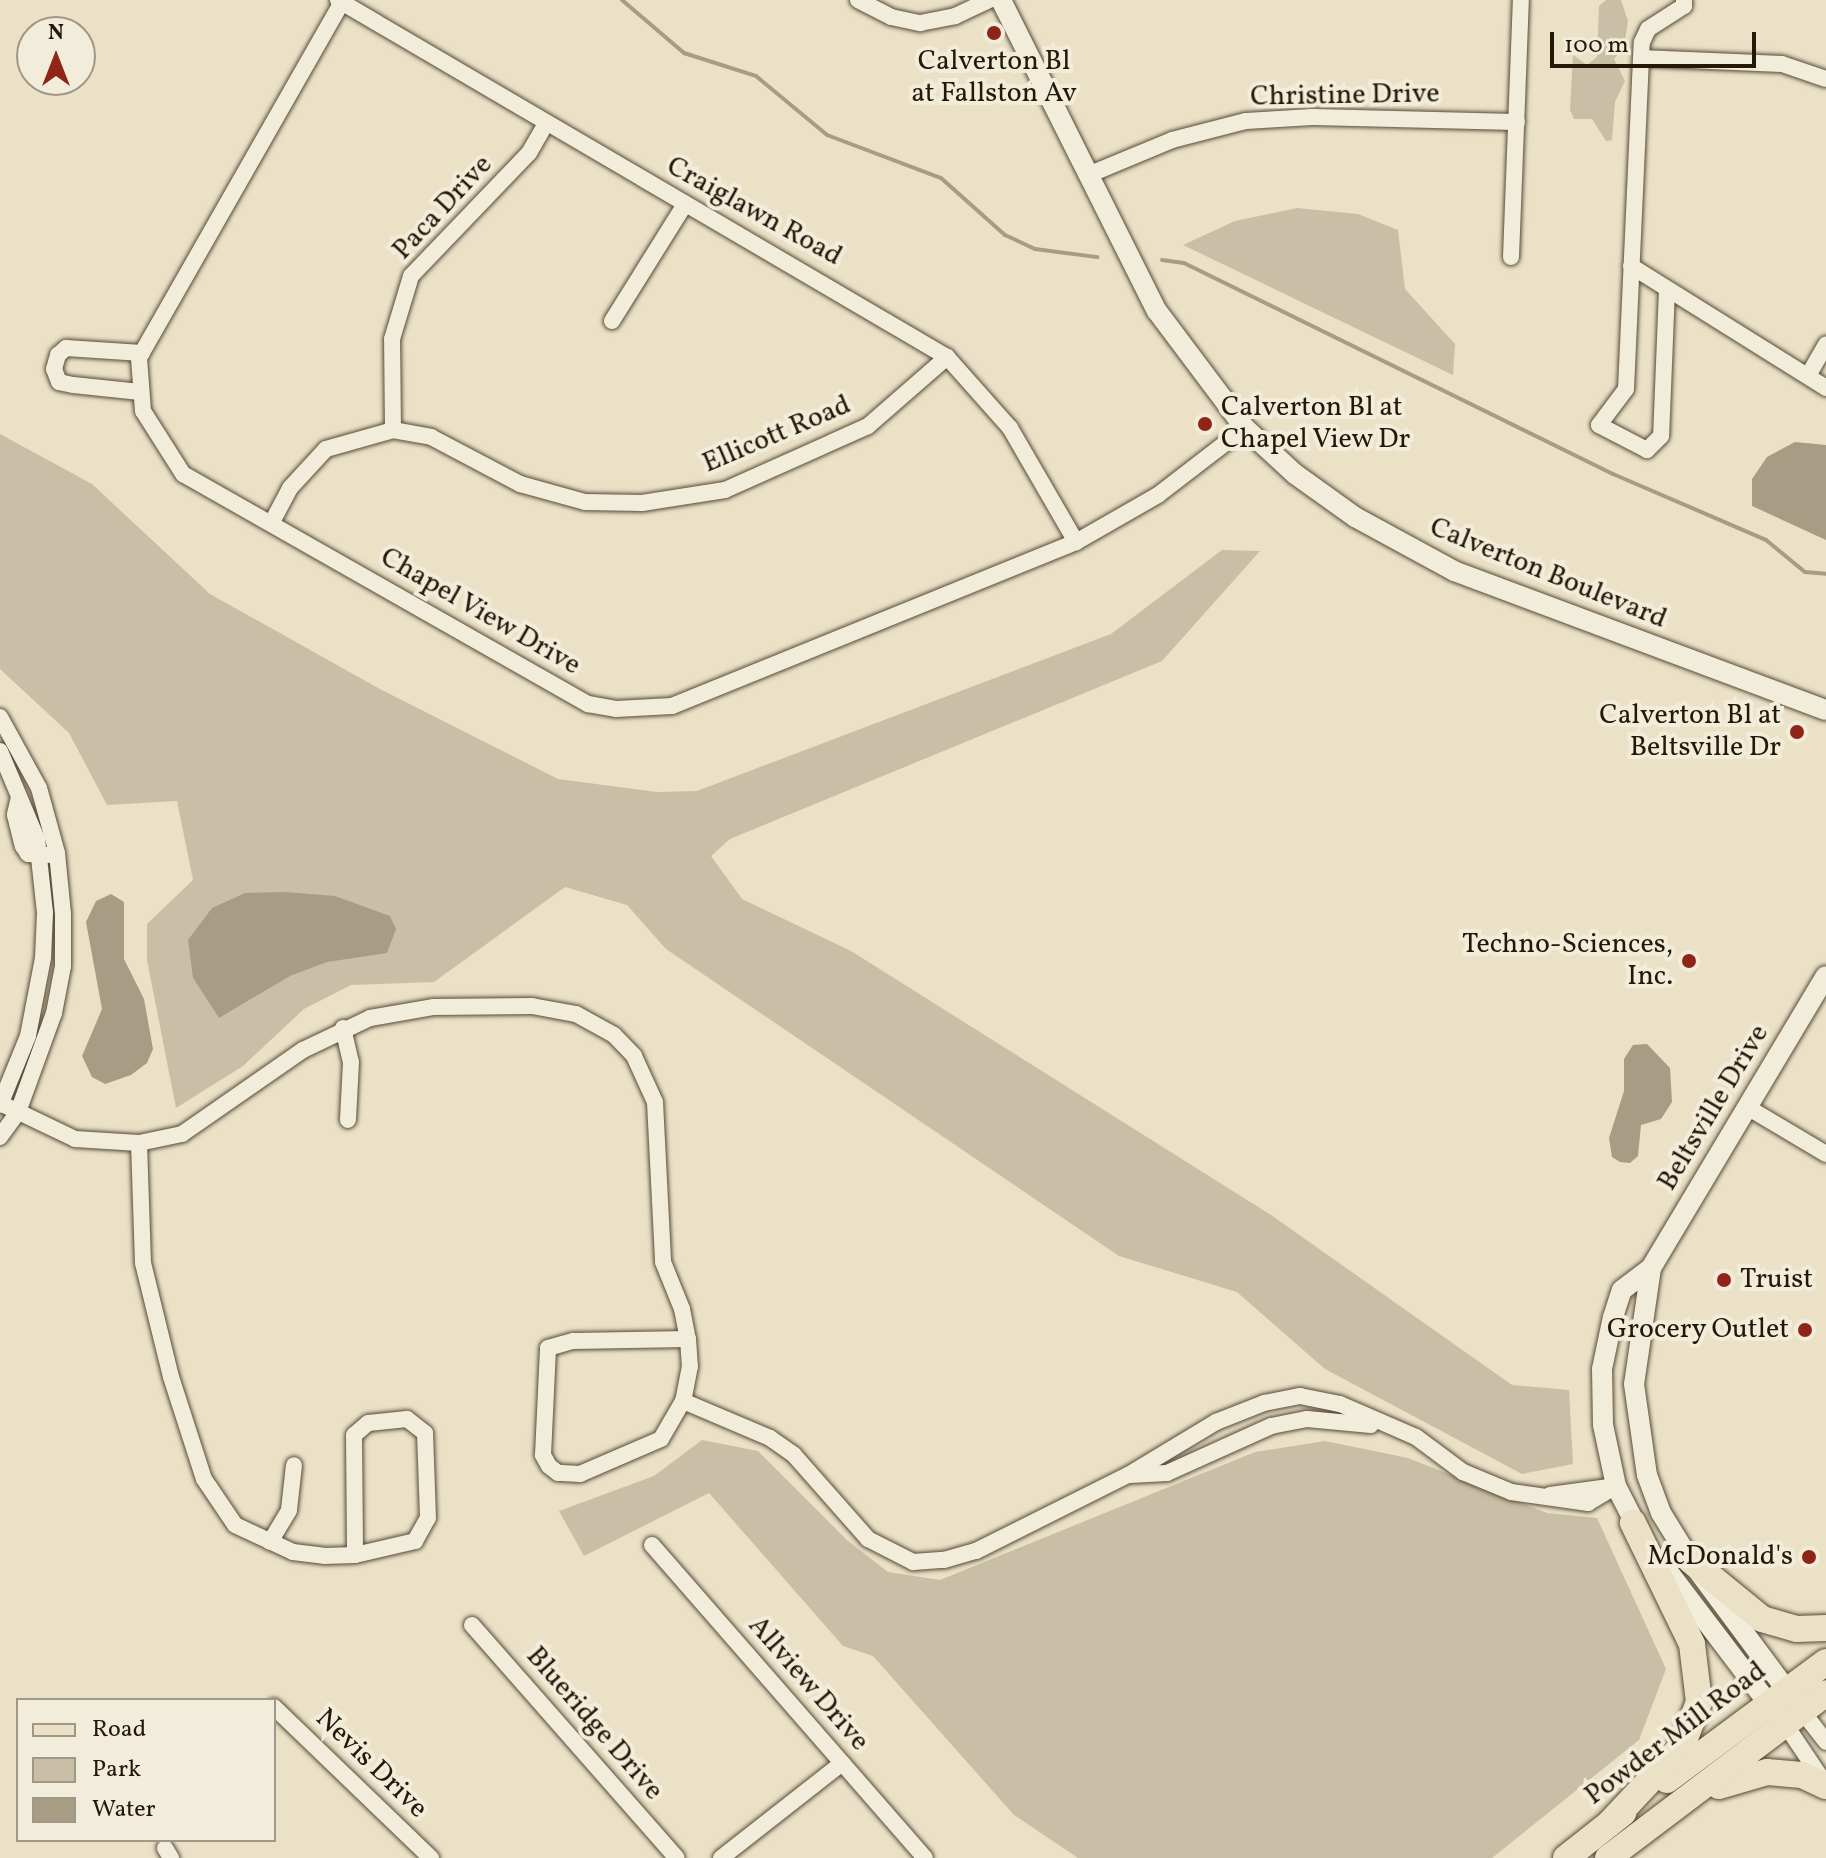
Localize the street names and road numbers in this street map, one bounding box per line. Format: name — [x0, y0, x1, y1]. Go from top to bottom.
street label: Christine Drive — [1250, 78, 1440, 114]
street label: Paca Drive — [386, 149, 500, 267]
street label: Craiglawn Road — [660, 150, 848, 274]
street label: Ellicott Road — [698, 389, 856, 481]
street label: Calverton Boulevard — [1425, 511, 1671, 637]
street label: Chapel View Drive — [373, 541, 587, 683]
street label: Beltsville Drive — [1651, 1019, 1777, 1197]
street label: Allview Drive — [740, 1609, 876, 1759]
street label: Blueridge Drive — [518, 1640, 670, 1808]
street label: Powder Mill Road — [1579, 1655, 1773, 1813]
street label: Nevis Drive — [308, 1702, 434, 1826]

